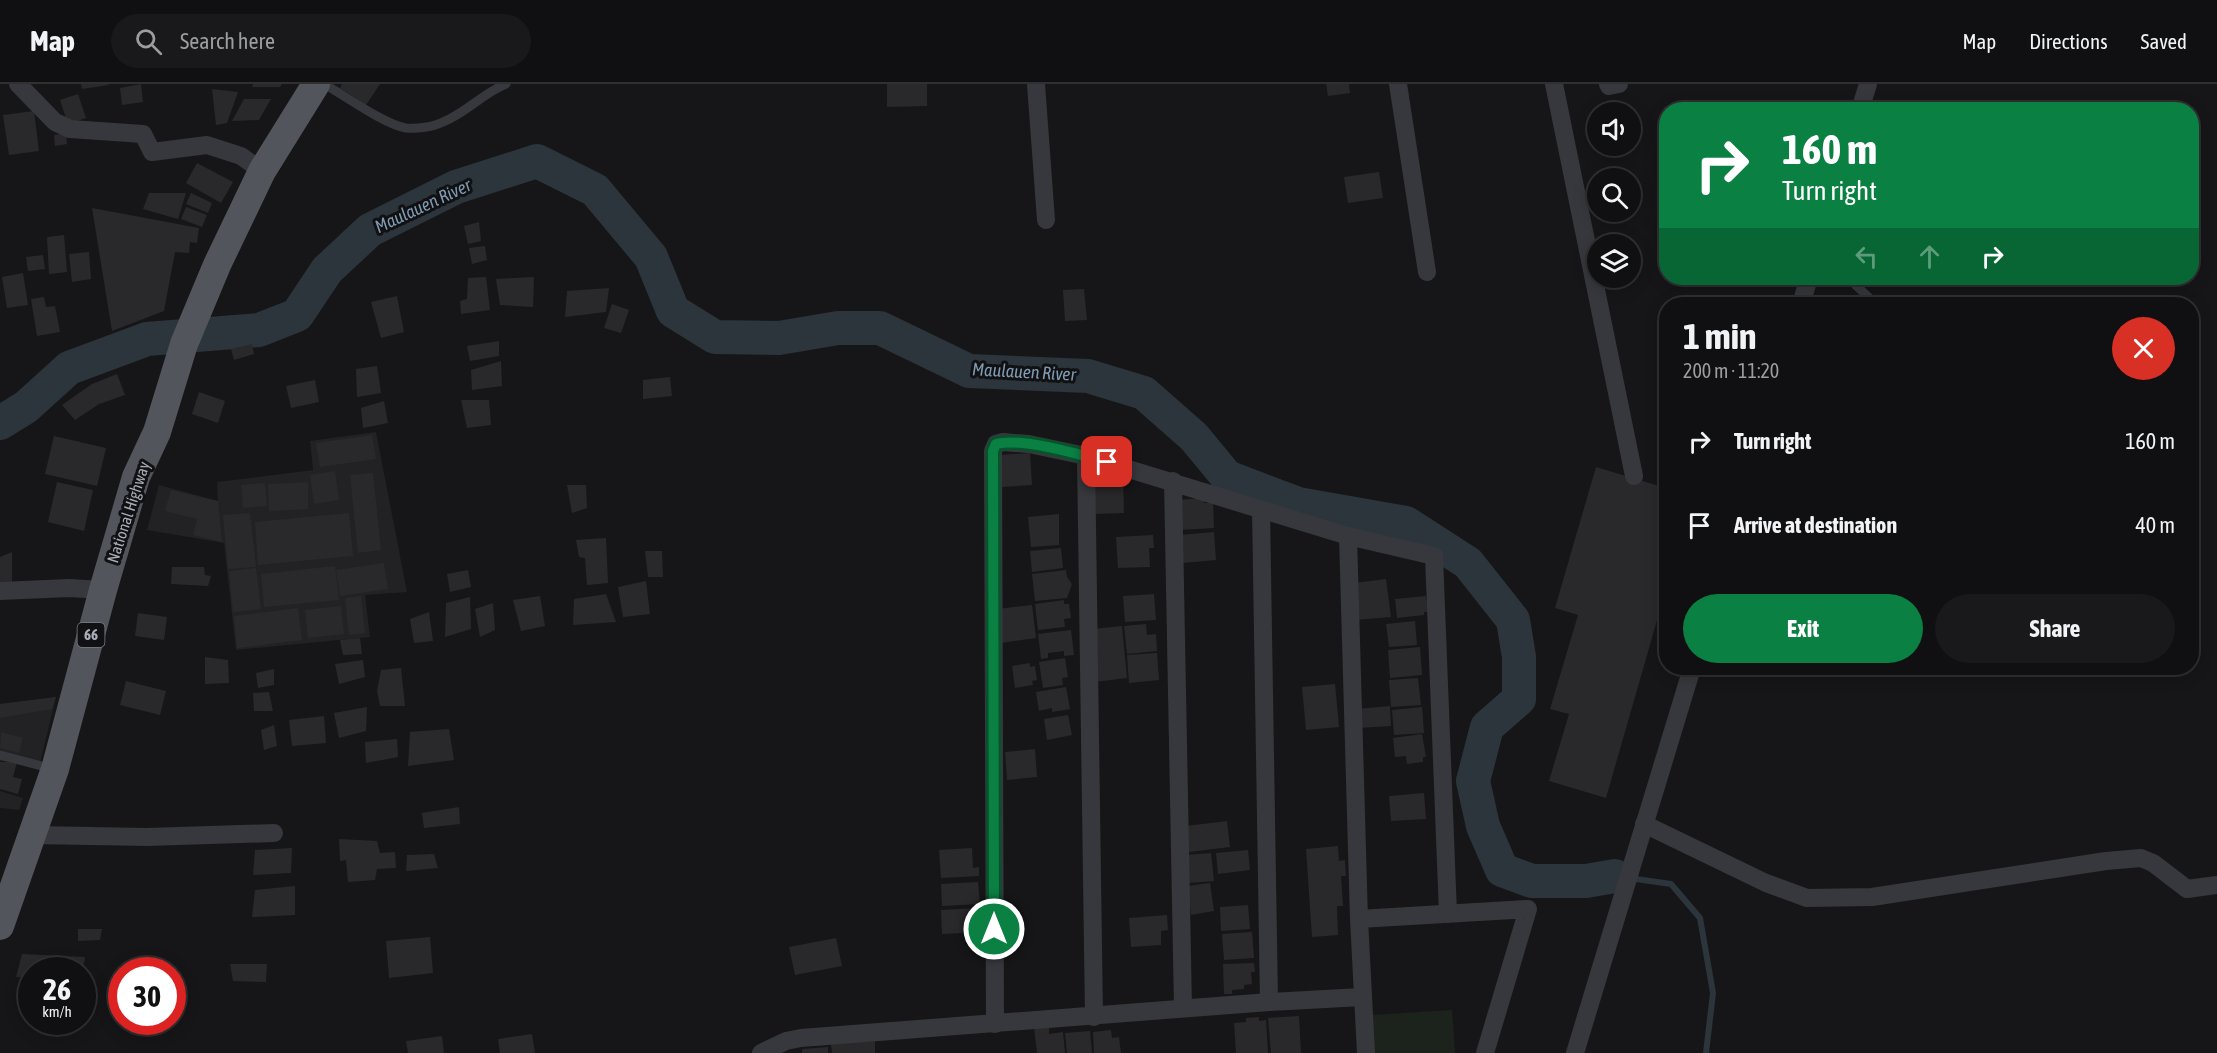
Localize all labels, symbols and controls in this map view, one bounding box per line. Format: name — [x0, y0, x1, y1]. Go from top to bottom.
search box — [111, 14, 531, 68]
text: Map — [30, 25, 75, 57]
icon: search — [132, 25, 165, 58]
text: Search here — [180, 28, 275, 54]
text: Map — [1962, 29, 1996, 53]
text: Directions — [2029, 29, 2108, 53]
text: Saved — [2141, 29, 2187, 53]
map controls — [1587, 102, 1641, 288]
button: sound — [1587, 102, 1641, 156]
text: 160 m — [1782, 125, 1877, 173]
icon: right — [1683, 126, 1761, 204]
button: search — [1587, 168, 1641, 222]
water label: Maulauen River — [371, 174, 475, 237]
text: Turn right — [1782, 175, 1877, 206]
button: layers — [1587, 234, 1641, 288]
icon: left — [1850, 240, 1883, 273]
icon: ahead — [1913, 240, 1946, 273]
icon: right — [1976, 240, 2009, 273]
text: 1 min — [1683, 315, 1757, 357]
button: close — [2112, 317, 2175, 380]
water label: Maulauen River — [972, 358, 1077, 385]
text: 200 m · 11:20 — [1683, 359, 1779, 382]
icon: right — [1683, 425, 1716, 458]
text: Turn right — [1734, 428, 1811, 454]
text: 160 m — [2125, 428, 2175, 454]
pin — [1081, 436, 1132, 487]
icon: arrive — [1090, 445, 1123, 478]
street label: National Highway — [103, 459, 154, 565]
icon: arrive — [1683, 509, 1716, 542]
text: Arrive at destination — [1734, 512, 1897, 538]
text: 40 m — [2135, 512, 2175, 538]
button: Exit — [1683, 594, 1923, 663]
button: Share — [1935, 594, 2175, 663]
road number: 66 — [78, 623, 104, 647]
position arrow — [962, 897, 1026, 961]
speed limit sign: 30 — [108, 957, 186, 1035]
text: 26 — [43, 972, 71, 1006]
text: km/h — [42, 1003, 72, 1020]

